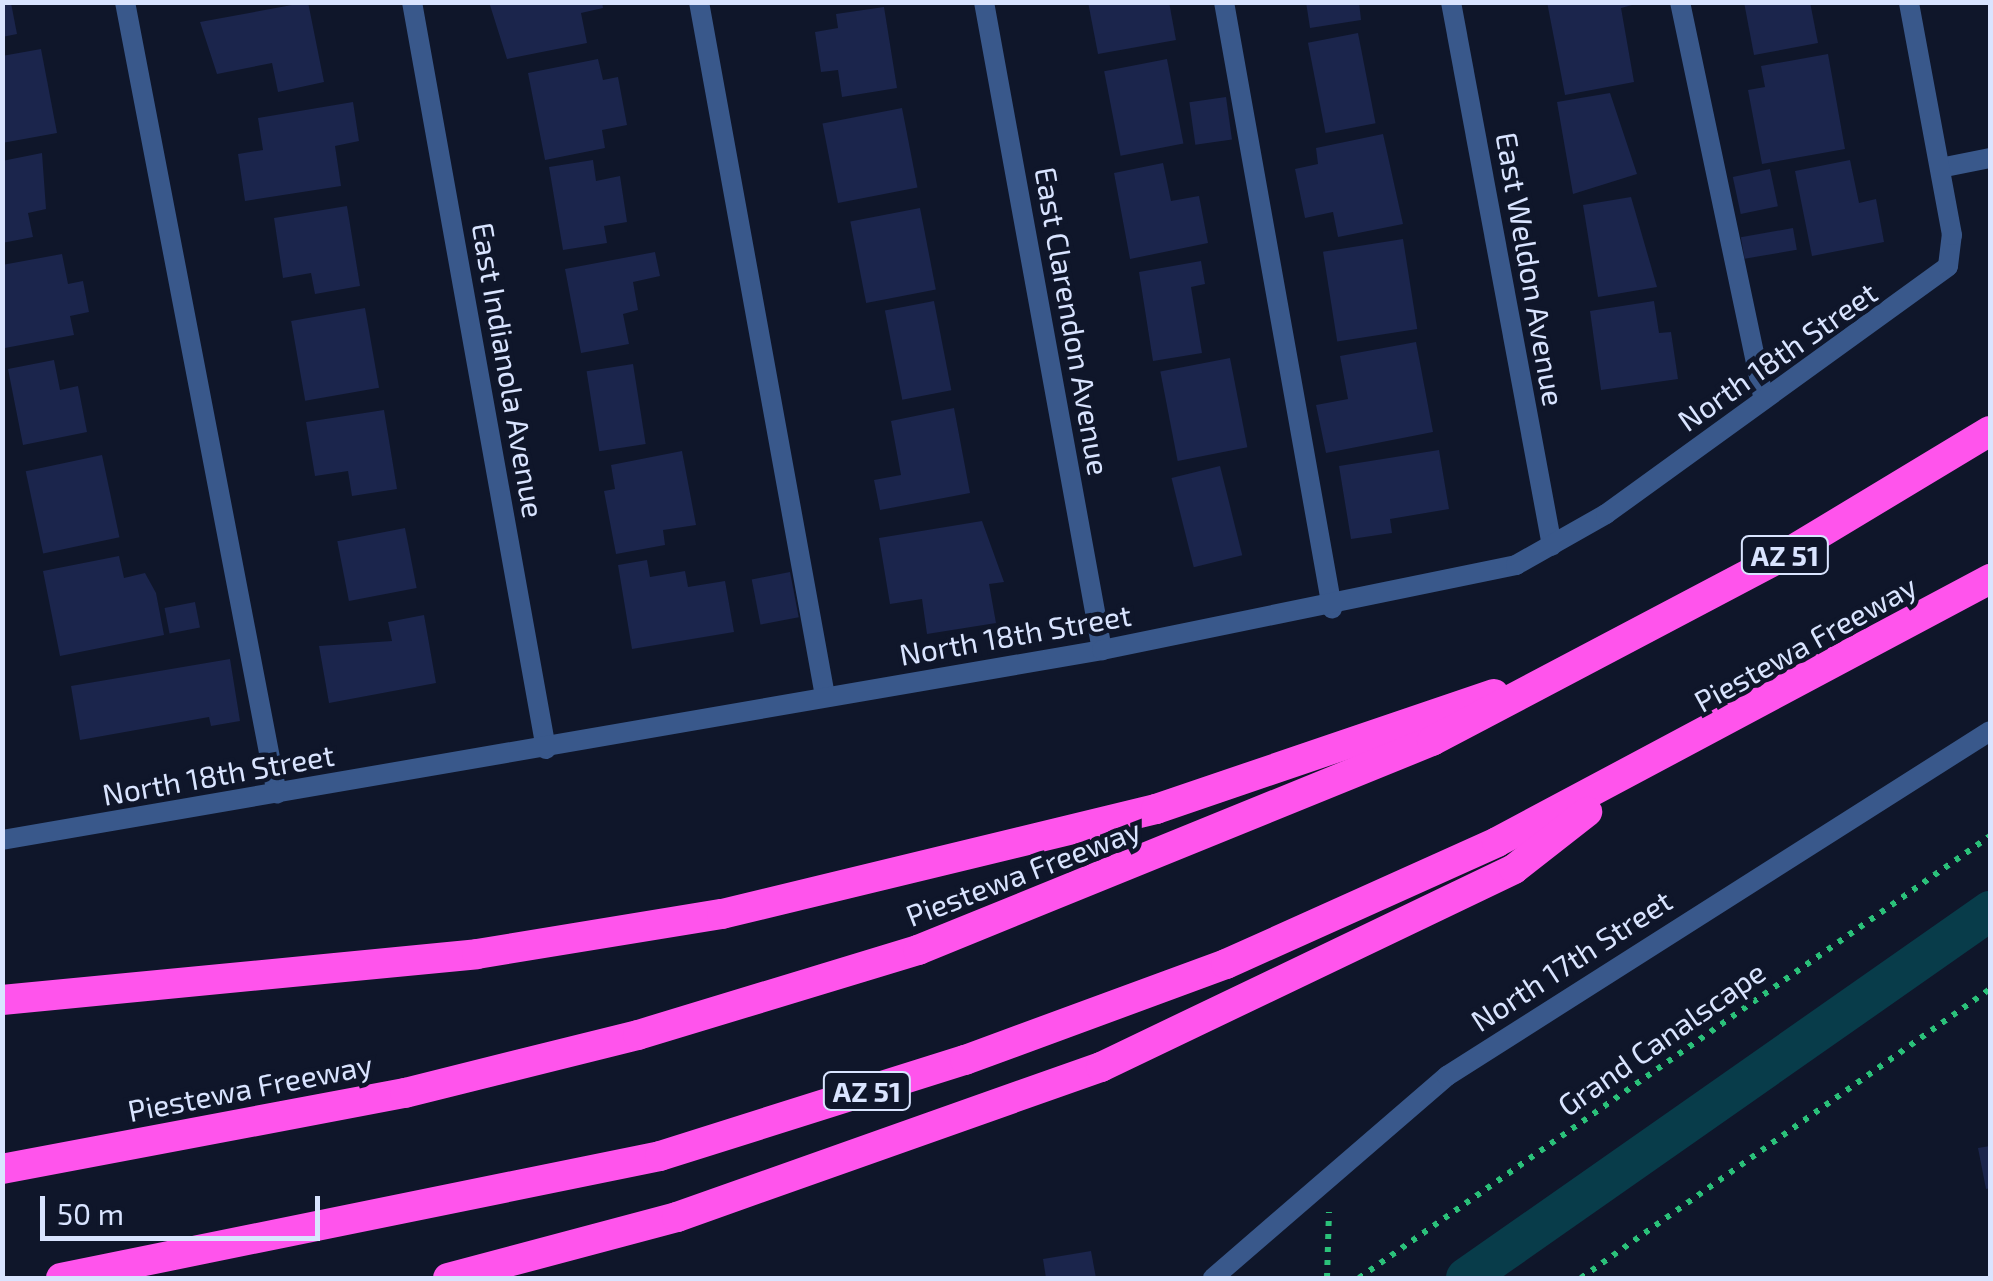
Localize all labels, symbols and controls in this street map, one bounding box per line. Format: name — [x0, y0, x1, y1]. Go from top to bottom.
street label: East Weldon Avenue — [1489, 129, 1573, 409]
street label: East Clarendon Avenue — [1028, 164, 1118, 478]
street label: East Indianola Avenue — [465, 219, 553, 521]
street label: North 18th Street — [1670, 274, 1884, 438]
road number: AZ 51 — [1740, 532, 1830, 578]
street label: Piestewa Freeway — [1688, 567, 1922, 719]
street label: North 18th Street — [896, 596, 1134, 672]
street label: North 18th Street — [99, 736, 337, 812]
street label: Piestewa Freeway — [901, 811, 1145, 933]
street label: North 17th Street — [1464, 882, 1678, 1038]
street label: Grand Canalscape — [1550, 953, 1772, 1123]
street label: Piestewa Freeway — [125, 1046, 375, 1128]
road number: AZ 51 — [822, 1068, 912, 1114]
scale bar — [45, 1176, 325, 1238]
text: 50 m — [57, 1195, 124, 1231]

